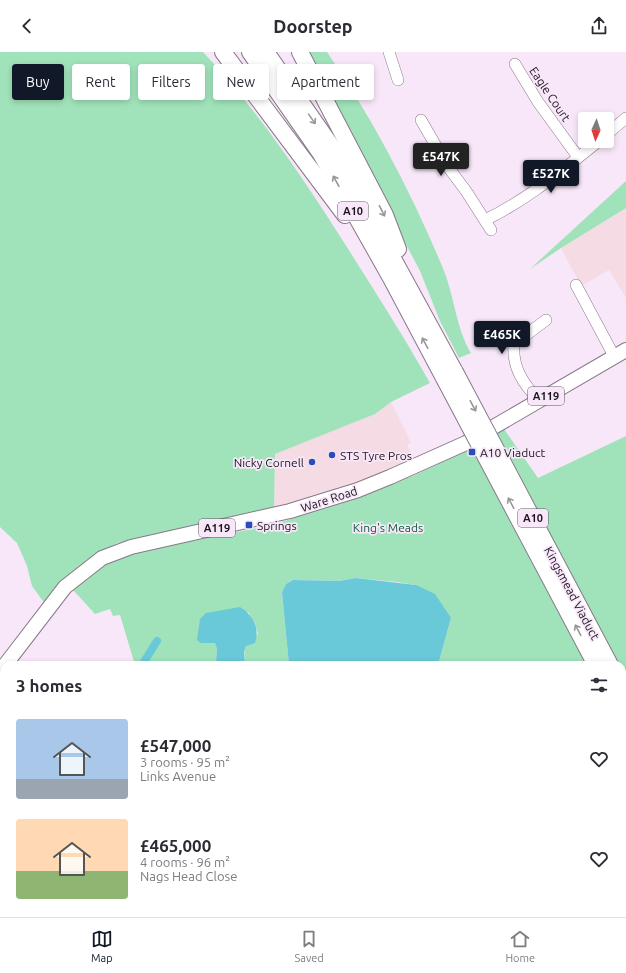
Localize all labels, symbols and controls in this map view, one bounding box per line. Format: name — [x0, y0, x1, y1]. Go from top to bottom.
icon: back — [16, 15, 38, 37]
icon: share — [588, 15, 610, 37]
text: Doorstep — [273, 16, 353, 36]
chip: Buy — [12, 64, 64, 100]
chip: Rent — [72, 64, 130, 100]
chip: Filters — [138, 64, 205, 100]
chip: New — [213, 64, 269, 100]
chip: Apartment — [277, 64, 374, 100]
street label: Eagle Court — [527, 64, 573, 124]
north arrow — [578, 112, 614, 148]
map controls — [578, 112, 614, 148]
one-way arrow — [308, 113, 316, 124]
pin: £547K — [413, 143, 469, 177]
text: £547K — [422, 149, 460, 163]
pin: £527K — [523, 160, 579, 194]
text: £527K — [532, 166, 570, 180]
one-way arrow — [331, 175, 339, 187]
road number: A10 — [338, 202, 368, 220]
one-way arrow — [379, 205, 386, 217]
pin: £465K — [474, 321, 530, 355]
text: £465K — [483, 327, 521, 341]
one-way arrow — [421, 338, 429, 350]
road number: A119 — [528, 387, 564, 405]
one-way arrow — [470, 400, 478, 412]
place label: A10 Viaduct — [480, 446, 546, 459]
marker: A10 Viaduct — [467, 447, 477, 457]
place label: STS Tyre Pros — [340, 449, 412, 462]
marker: STS Tyre Pros — [327, 450, 337, 460]
place label: Nicky Cornell — [234, 456, 304, 469]
marker: Nicky Cornell — [307, 457, 317, 467]
street label: Ware Road — [299, 484, 359, 514]
one-way arrow — [506, 497, 514, 509]
road number: A10 — [518, 509, 548, 527]
road number: A119 — [199, 519, 235, 537]
place label: Springs — [257, 519, 297, 532]
marker: Springs — [244, 520, 254, 530]
park label: King's Meads — [353, 521, 423, 534]
street label: Kingsmead Viaduct — [542, 544, 602, 642]
one-way arrow — [574, 625, 581, 637]
icon: filters — [588, 674, 610, 696]
text: 3 homes — [16, 676, 82, 695]
icon: home — [48, 735, 96, 783]
text: £547,000 — [140, 736, 211, 755]
icon: heart — [588, 748, 610, 770]
text: 3 rooms · 95 m² — [140, 755, 230, 769]
text: Links Avenue — [140, 769, 216, 783]
icon: home — [48, 835, 96, 883]
text: £465,000 — [140, 836, 211, 855]
icon: heart — [588, 848, 610, 870]
text: 4 rooms · 96 m² — [140, 855, 230, 869]
text: Nags Head Close — [140, 869, 237, 883]
tab: Map — [91, 928, 113, 964]
tab: Saved — [295, 928, 324, 964]
tab: Home — [505, 928, 535, 964]

